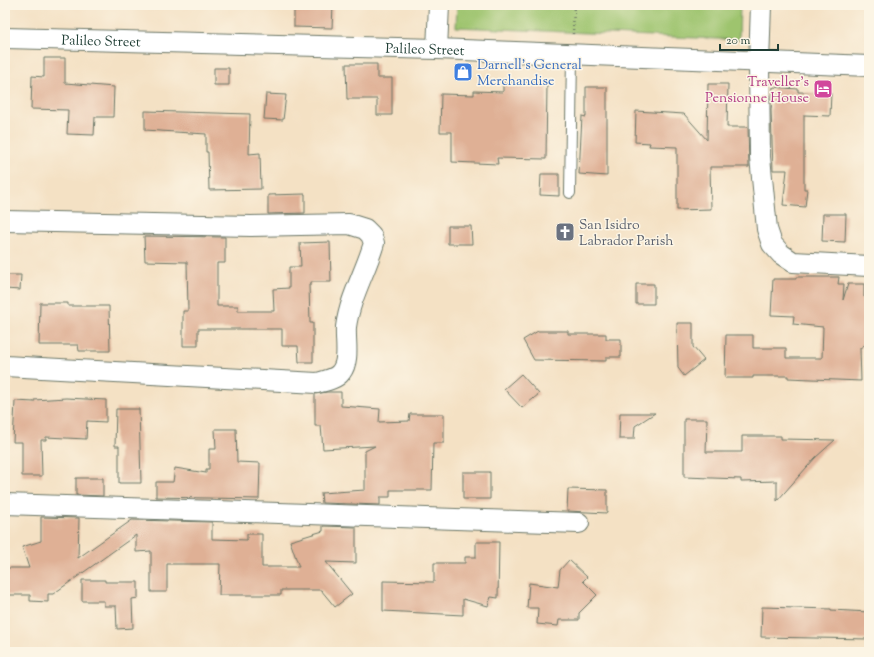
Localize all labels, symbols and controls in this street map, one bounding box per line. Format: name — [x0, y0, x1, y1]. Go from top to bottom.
scale bar — [720, 26, 778, 52]
street label: Palileo Street — [61, 31, 141, 53]
text: 20 m — [726, 32, 751, 50]
street label: Palileo Street — [385, 40, 465, 62]
place label: Darnell's General Merchandise — [477, 56, 582, 92]
shop icon: Darnell's General Merchandise — [452, 61, 474, 83]
place label: Traveller's Pensionne House — [705, 73, 809, 109]
hotel icon: Traveller's Pensionne House — [812, 78, 834, 100]
place label: San Isidro Labrador Parish — [579, 216, 674, 252]
church icon: San Isidro Labrador Parish — [554, 221, 576, 243]

